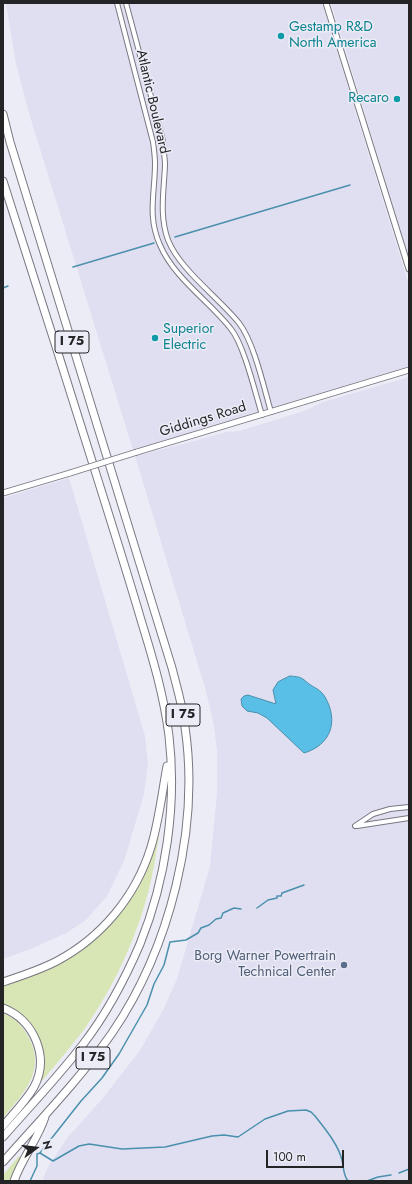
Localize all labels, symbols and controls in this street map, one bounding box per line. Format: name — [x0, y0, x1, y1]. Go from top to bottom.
place label: Gestamp R&D North America — [289, 20, 376, 52]
marker: Gestamp R&D North America — [276, 31, 286, 41]
street label: Atlantic Boulevard — [132, 48, 172, 156]
place label: Recaro — [348, 91, 389, 107]
marker: Recaro — [392, 94, 402, 104]
place label: Superior Electric — [163, 322, 214, 354]
road number: I 75 — [55, 331, 89, 353]
marker: Superior Electric — [150, 333, 160, 343]
street label: Giddings Road — [158, 399, 248, 441]
road number: I 75 — [166, 704, 200, 726]
place label: Borg Warner Powertrain Technical Center — [194, 949, 336, 982]
marker: Borg Warner Powertrain Technical Center — [339, 960, 349, 970]
road number: I 75 — [76, 1047, 110, 1069]
north arrow — [16, 1128, 56, 1168]
text: N — [39, 1139, 56, 1151]
scale bar — [268, 1142, 346, 1168]
text: 100 m — [273, 1148, 306, 1166]

